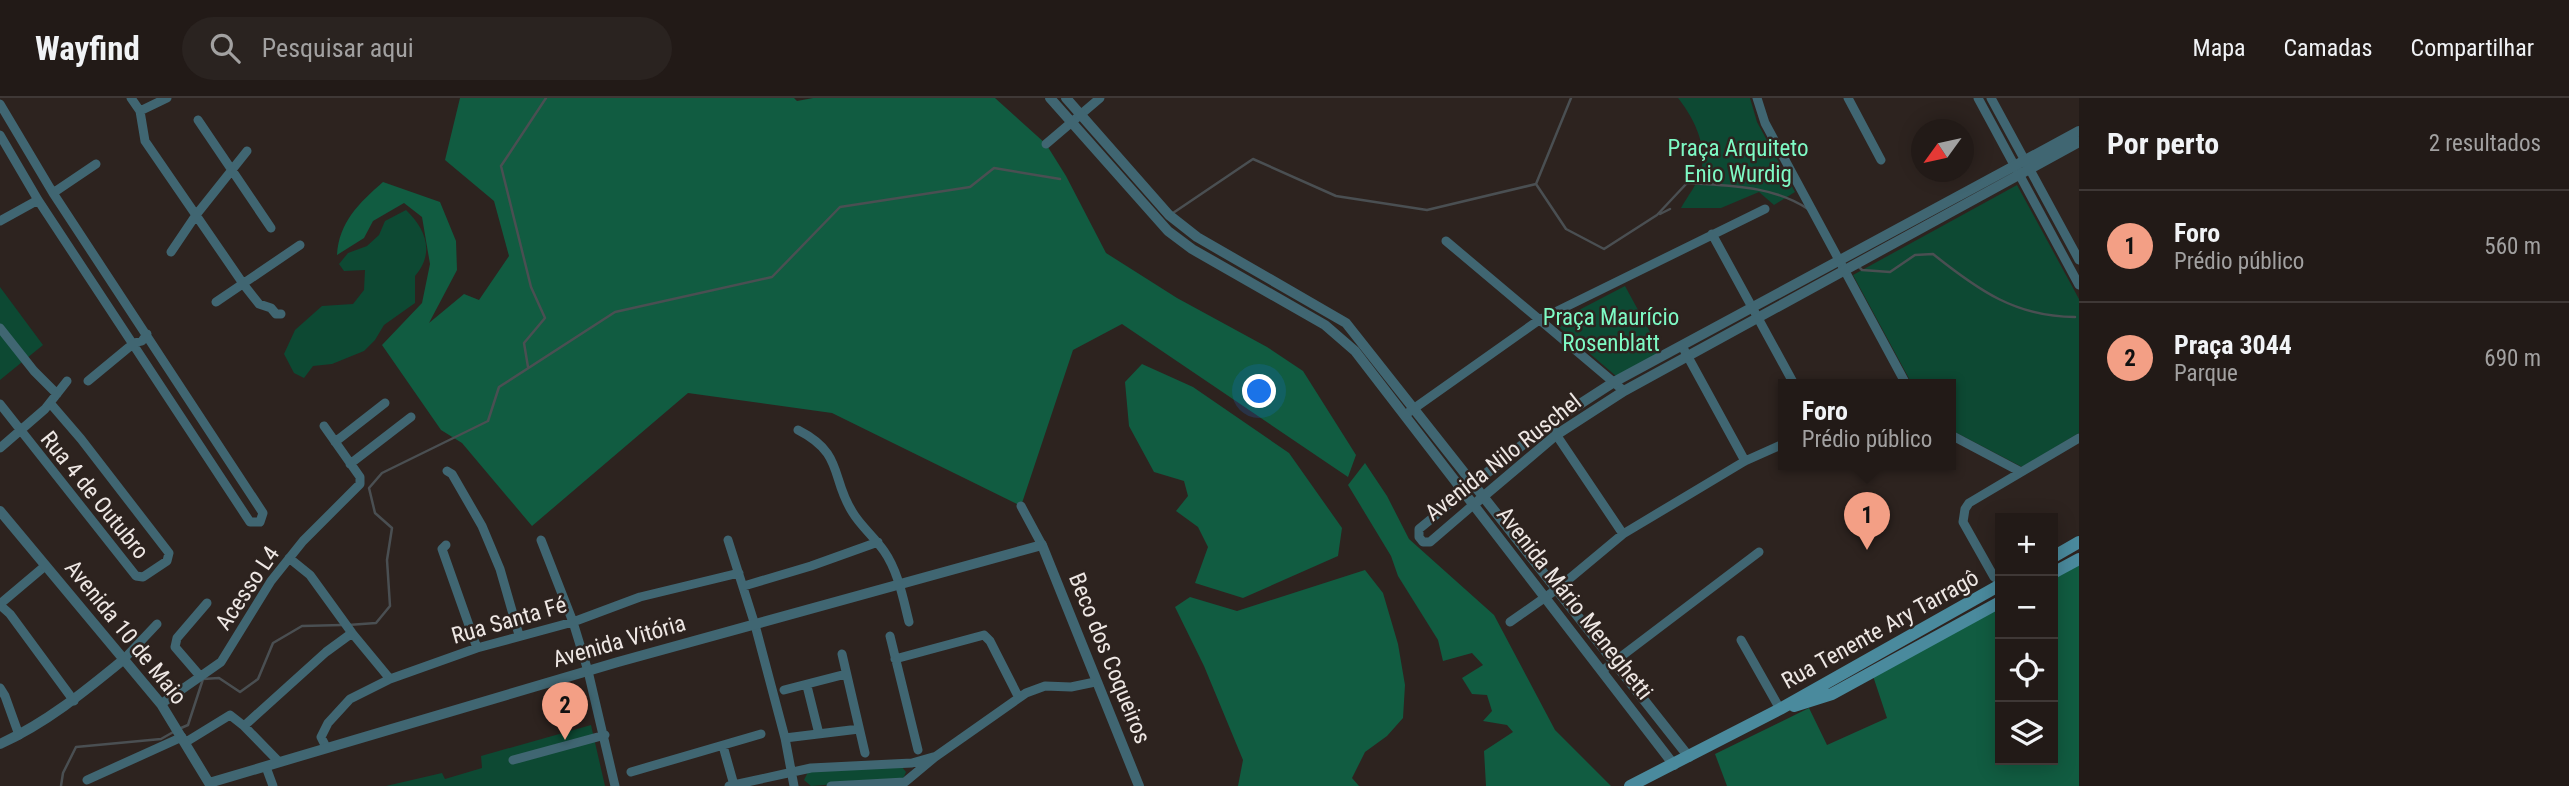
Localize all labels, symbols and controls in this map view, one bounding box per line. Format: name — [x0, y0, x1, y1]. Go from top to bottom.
search box — [182, 17, 672, 80]
text: Wayfind — [35, 29, 140, 68]
icon: search — [206, 29, 244, 67]
text: Pesquisar aqui — [262, 33, 414, 63]
text: Mapa — [2193, 34, 2246, 62]
text: Camadas — [2284, 34, 2373, 62]
text: Compartilhar — [2411, 34, 2534, 62]
north arrow — [1911, 119, 1974, 182]
text: Por perto — [2107, 126, 2219, 161]
text: 2 resultados — [2429, 130, 2541, 157]
park label: Praça Arquiteto Enio Wurdig — [1668, 135, 1808, 188]
text: Foro — [2174, 218, 2220, 248]
text: 1 — [2124, 233, 2136, 260]
text: 560 m — [2484, 233, 2541, 260]
text: Prédio público — [2174, 248, 2304, 275]
park label: Praça Maurício Rosenblatt — [1543, 304, 1679, 357]
text: Praça 3044 — [2174, 330, 2292, 360]
text: 2 — [2124, 345, 2136, 372]
text: 690 m — [2484, 345, 2541, 372]
text: Parque — [2174, 360, 2238, 387]
your location — [1242, 374, 1276, 408]
popup — [1778, 379, 1956, 470]
street label: Avenida Nilo Ruschel — [1420, 388, 1587, 527]
text: Foro — [1802, 396, 1848, 426]
street label: Rua 4 de Outubro — [35, 426, 154, 565]
text: Prédio público — [1802, 426, 1932, 453]
pin: 1 — [1844, 492, 1890, 550]
street label: Avenida Mário Meneghetti — [1491, 502, 1658, 705]
map controls — [1995, 513, 2058, 765]
button: + — [1995, 513, 2058, 576]
street label: Acesso L4 — [210, 541, 285, 635]
street label: Avenida 10 de Maio — [59, 555, 192, 710]
street label: Rua Tenente Ary Tarragô — [1777, 564, 1983, 695]
street label: Beco dos Coqueiros — [1063, 569, 1156, 747]
button: − — [1995, 576, 2058, 639]
street label: Rua Santa Fé — [448, 591, 570, 650]
street label: Avenida Vitória — [550, 610, 689, 673]
button: locate — [1995, 639, 2058, 702]
pin: 2 — [542, 682, 588, 740]
button: layers — [1995, 702, 2058, 765]

